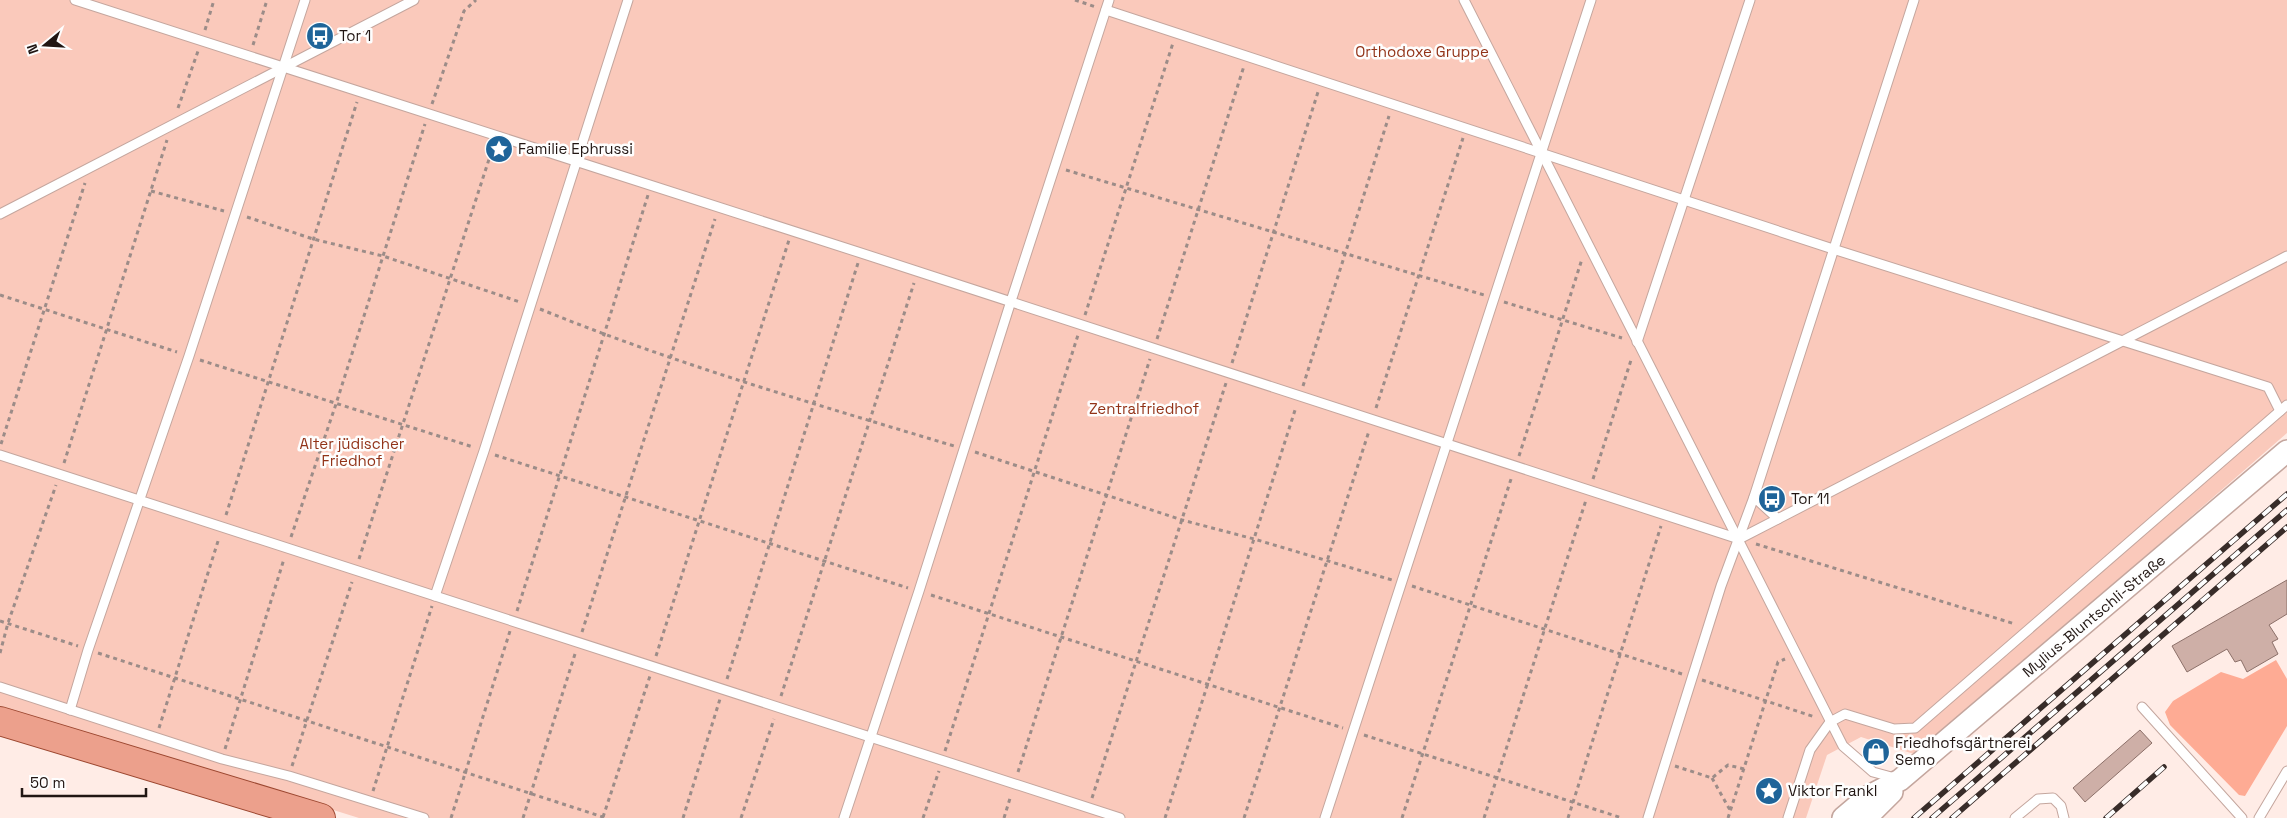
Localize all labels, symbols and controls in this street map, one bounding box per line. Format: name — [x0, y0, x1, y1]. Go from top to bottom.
north arrow — [20, 20, 70, 70]
bus stop icon: Tor 1 — [305, 21, 335, 51]
place label: Tor 1 — [339, 26, 371, 45]
text: N — [23, 42, 43, 56]
park label: Orthodoxe Gruppe — [1355, 42, 1489, 61]
place icon: Familie Ephrussi — [484, 134, 514, 164]
place label: Familie Ephrussi — [518, 139, 633, 158]
park label: Zentralfriedhof — [1089, 399, 1199, 418]
park label: Alter jüdischer Friedhof — [300, 434, 405, 470]
bus stop icon: Tor 11 — [1757, 484, 1787, 514]
place label: Tor 11 — [1791, 489, 1830, 508]
street label: Mylius-Bluntschli-Straße — [2018, 550, 2169, 681]
place label: Friedhofsgärtnerei Semo — [1895, 733, 2030, 769]
shop icon: Friedhofsgärtnerei Semo — [1861, 737, 1891, 767]
scale bar — [22, 766, 146, 798]
text: 50 m — [30, 773, 65, 792]
place icon: Viktor Frankl — [1754, 776, 1784, 806]
place label: Viktor Frankl — [1788, 781, 1878, 800]

